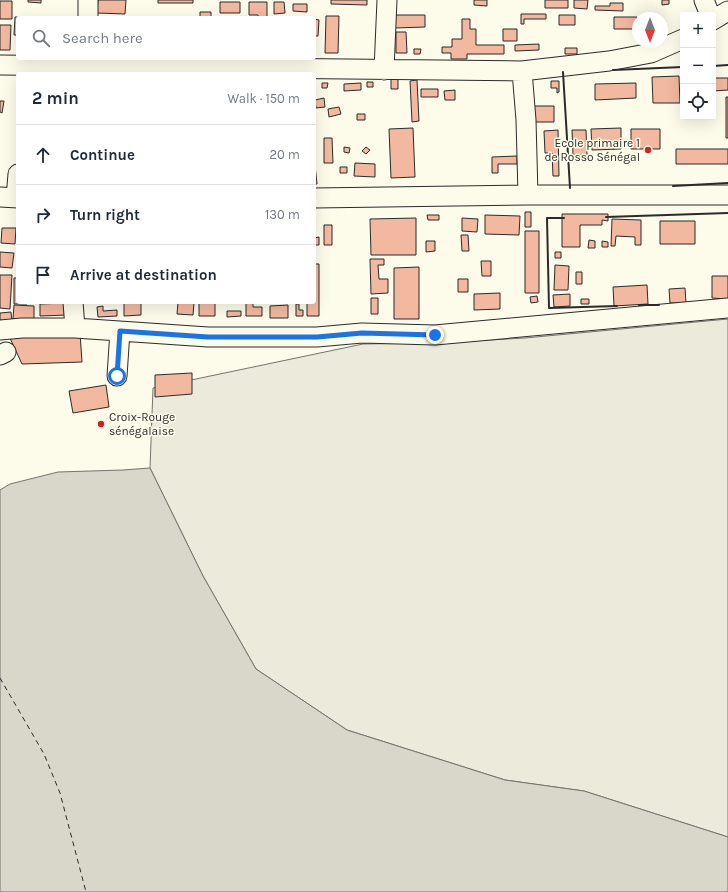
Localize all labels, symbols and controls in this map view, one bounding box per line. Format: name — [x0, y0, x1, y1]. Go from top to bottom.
north arrow — [632, 12, 668, 48]
map controls — [680, 12, 716, 120]
button: + — [680, 12, 716, 48]
search box — [16, 16, 316, 60]
icon: search — [30, 27, 52, 49]
text: Search here — [62, 29, 143, 47]
button: − — [680, 48, 716, 84]
button: locate — [680, 84, 716, 120]
text: 2 min — [32, 88, 79, 108]
text: Walk · 150 m — [228, 91, 300, 106]
place label: Ecole primaire 1 de Rosso Sénégal — [544, 136, 640, 164]
icon: ahead — [32, 144, 54, 166]
marker: Ecole primaire 1 de Rosso Sénégal — [643, 145, 653, 155]
text: Continue — [70, 146, 135, 164]
text: 20 m — [270, 147, 300, 162]
icon: right — [32, 204, 54, 226]
text: Turn right — [70, 206, 140, 224]
text: 130 m — [265, 207, 300, 222]
icon: arrive — [32, 264, 54, 286]
text: Arrive at destination — [70, 266, 217, 284]
route end — [426, 326, 444, 344]
route start — [108, 367, 126, 385]
place label: Croix-Rouge sénégalaise — [109, 410, 175, 438]
marker: Croix-Rouge sénégalaise — [96, 419, 106, 429]

